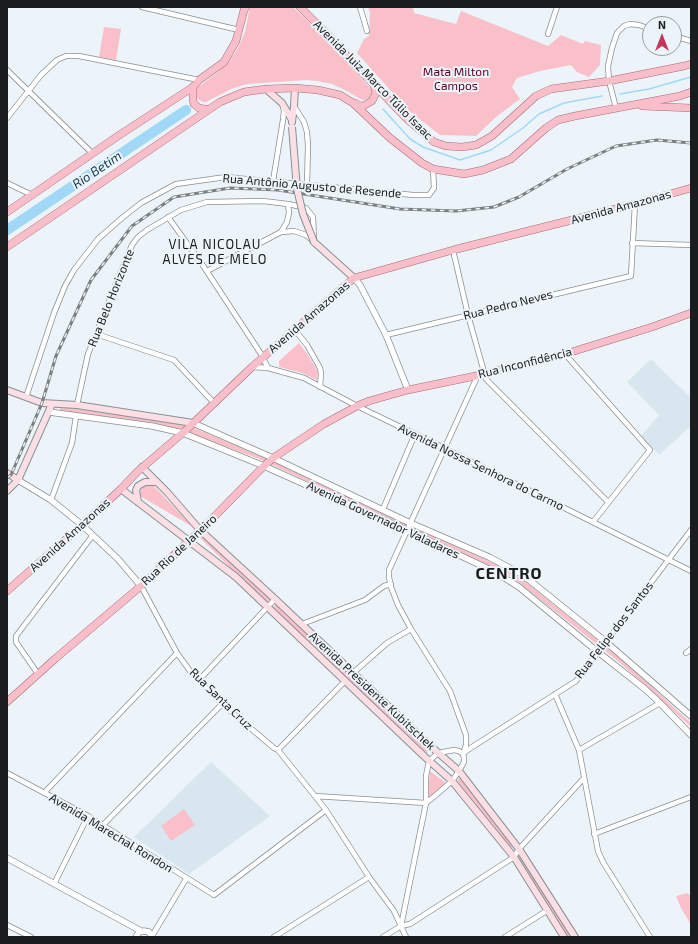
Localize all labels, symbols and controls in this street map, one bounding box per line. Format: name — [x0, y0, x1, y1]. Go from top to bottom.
north arrow — [642, 16, 682, 56]
street label: Avenida Juiz Marco Túlio Isaac — [310, 17, 436, 143]
text: N — [658, 18, 666, 31]
park label: Mata Milton Campos — [423, 65, 489, 93]
water label: Rio Betim — [69, 148, 125, 192]
street label: Rua Antônio Augusto de Resende — [222, 171, 402, 201]
street label: Avenida Amazonas — [569, 187, 673, 227]
district label: VILA NICOLAU ALVES DE MELO — [163, 237, 267, 268]
street label: Rua Belo Horizonte — [85, 247, 137, 349]
street label: Avenida Amazonas — [265, 278, 353, 356]
street label: Rua Pedro Neves — [462, 287, 554, 323]
street label: Rua Inconfidência — [477, 344, 573, 382]
street label: Avenida Nossa Senhora do Carmo — [396, 420, 566, 514]
street label: Avenida Governador Valadares — [304, 478, 462, 562]
street label: Avenida Amazonas — [27, 495, 113, 575]
street label: Rua Rio de Janeiro — [138, 511, 220, 589]
district label: CENTRO — [475, 564, 543, 584]
street label: Rua Felipe dos Santos — [572, 579, 656, 681]
street label: Avenida Presidente Kubitschek — [306, 629, 438, 753]
street label: Rua Santa Cruz — [186, 665, 256, 733]
street label: Avenida Marechal Rondon — [47, 790, 175, 876]

